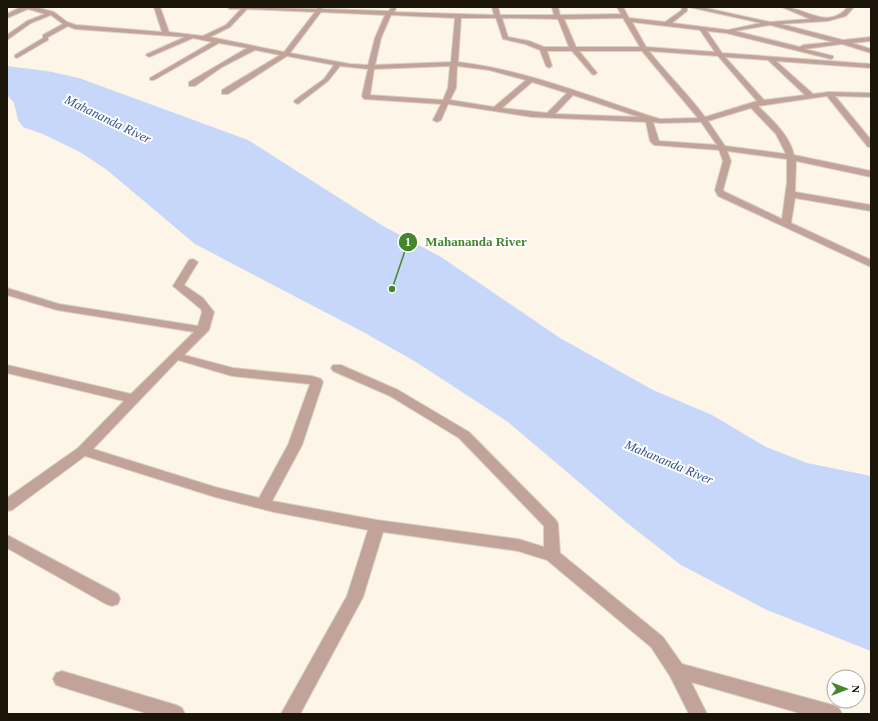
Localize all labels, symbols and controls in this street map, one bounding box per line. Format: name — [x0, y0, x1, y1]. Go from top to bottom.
water label: Mahananda River — [61, 91, 154, 147]
callout: Mahananda River — [398, 229, 535, 254]
text: Mahananda River — [425, 234, 527, 249]
text: 1 — [405, 235, 411, 249]
water label: Mahananda River — [622, 436, 716, 488]
north arrow — [826, 669, 866, 709]
text: N — [850, 685, 862, 693]

